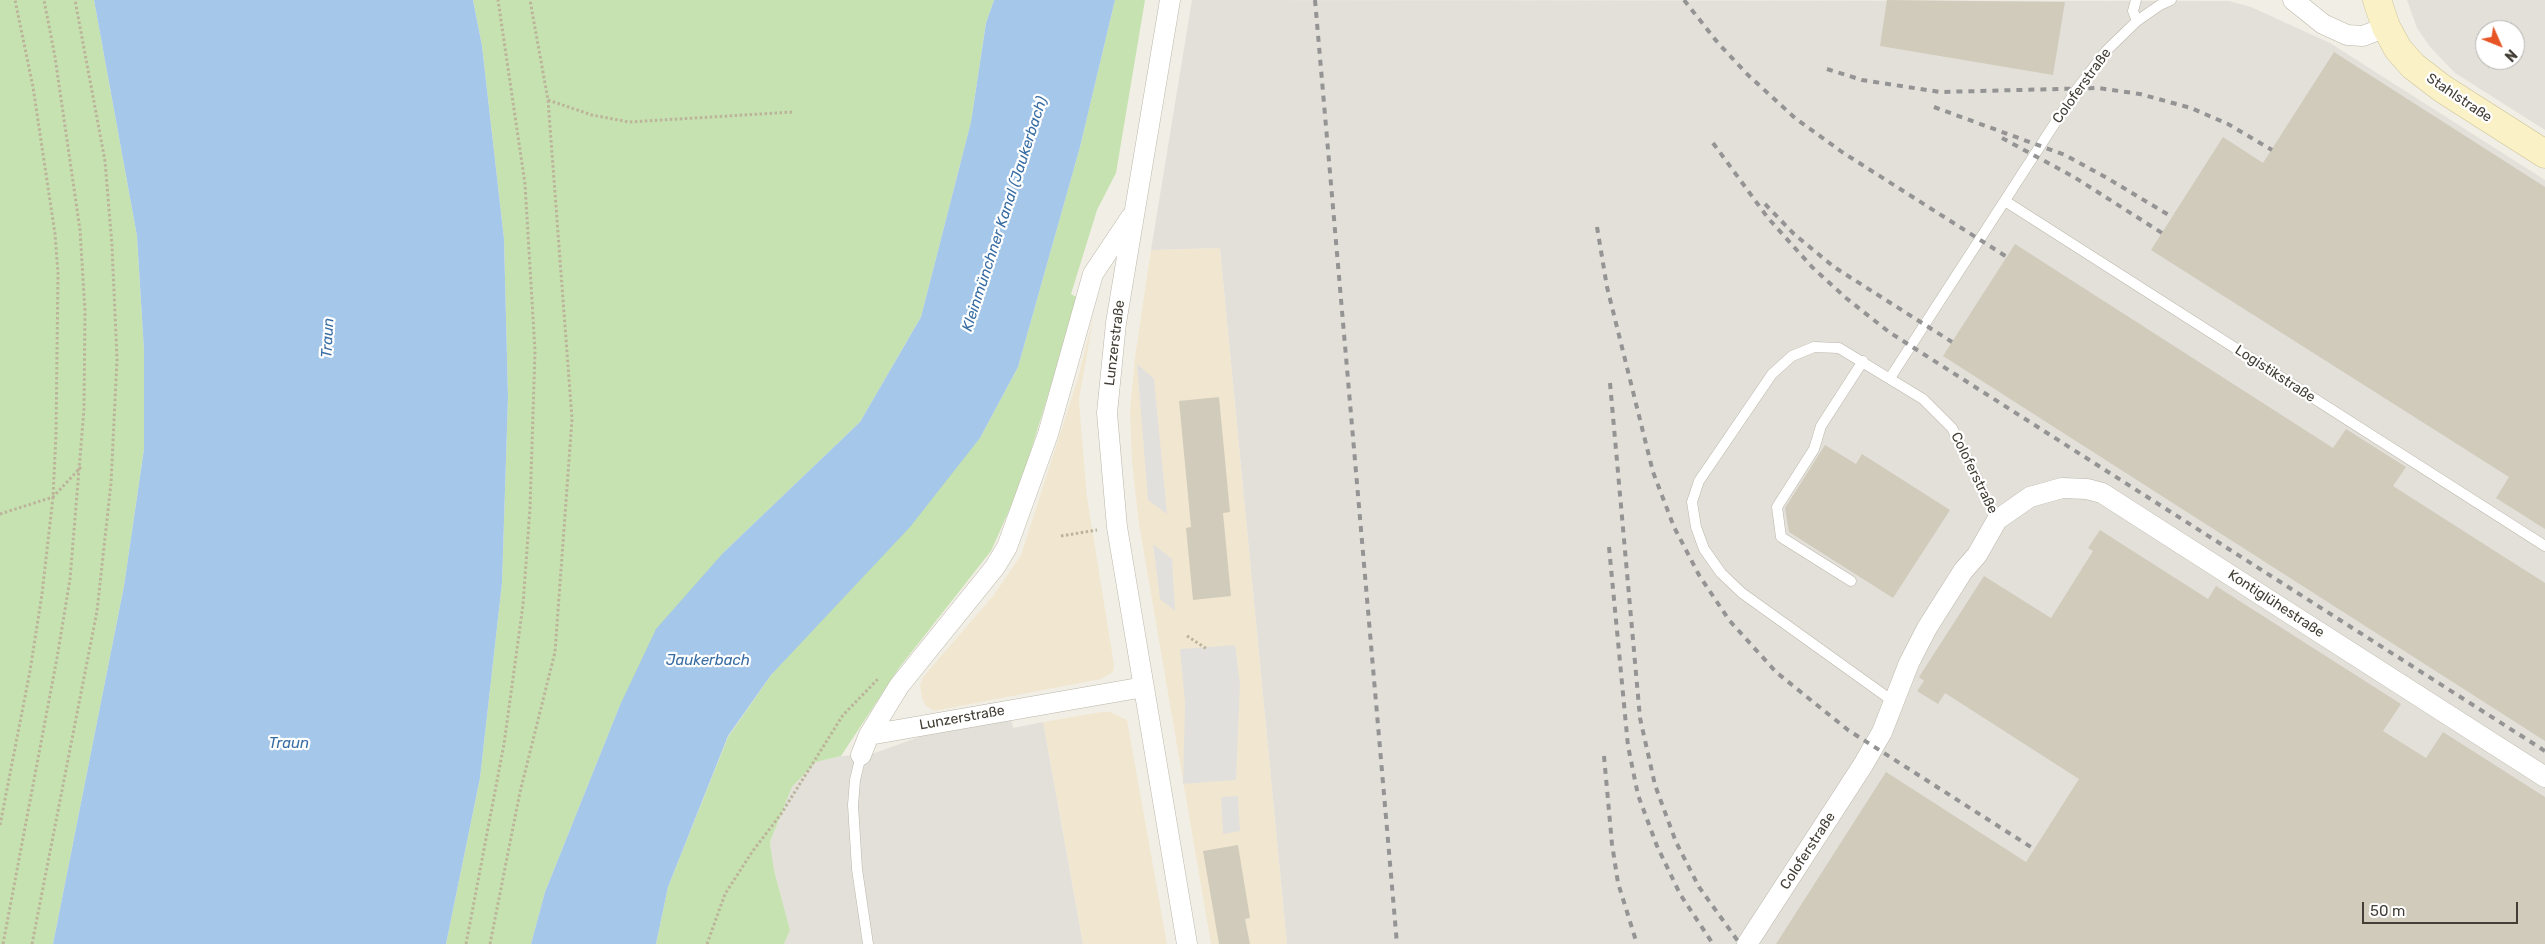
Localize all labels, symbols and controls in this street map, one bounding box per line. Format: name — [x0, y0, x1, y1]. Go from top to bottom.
north arrow — [2475, 20, 2525, 70]
street label: Coloferstraße — [2049, 45, 2115, 127]
text: N — [2501, 46, 2520, 65]
street label: Stahlstraße — [2423, 70, 2495, 126]
water label: Kleinmünchner Kanal (Jaukerbach) — [958, 94, 1052, 334]
street label: Lunzerstraße — [1101, 299, 1129, 387]
water label: Traun — [318, 317, 338, 359]
street label: Logistikstraße — [2232, 342, 2318, 406]
street label: Coloferstraße — [1947, 429, 2001, 517]
street label: Kontiglühestraße — [2225, 567, 2327, 641]
water label: Jaukerbach — [666, 652, 750, 670]
street label: Lunzerstraße — [918, 702, 1006, 734]
water label: Traun — [269, 735, 309, 753]
street label: Coloferstraße — [1777, 809, 1839, 893]
scale bar — [2365, 892, 2521, 924]
text: 50 m — [2370, 902, 2405, 920]

